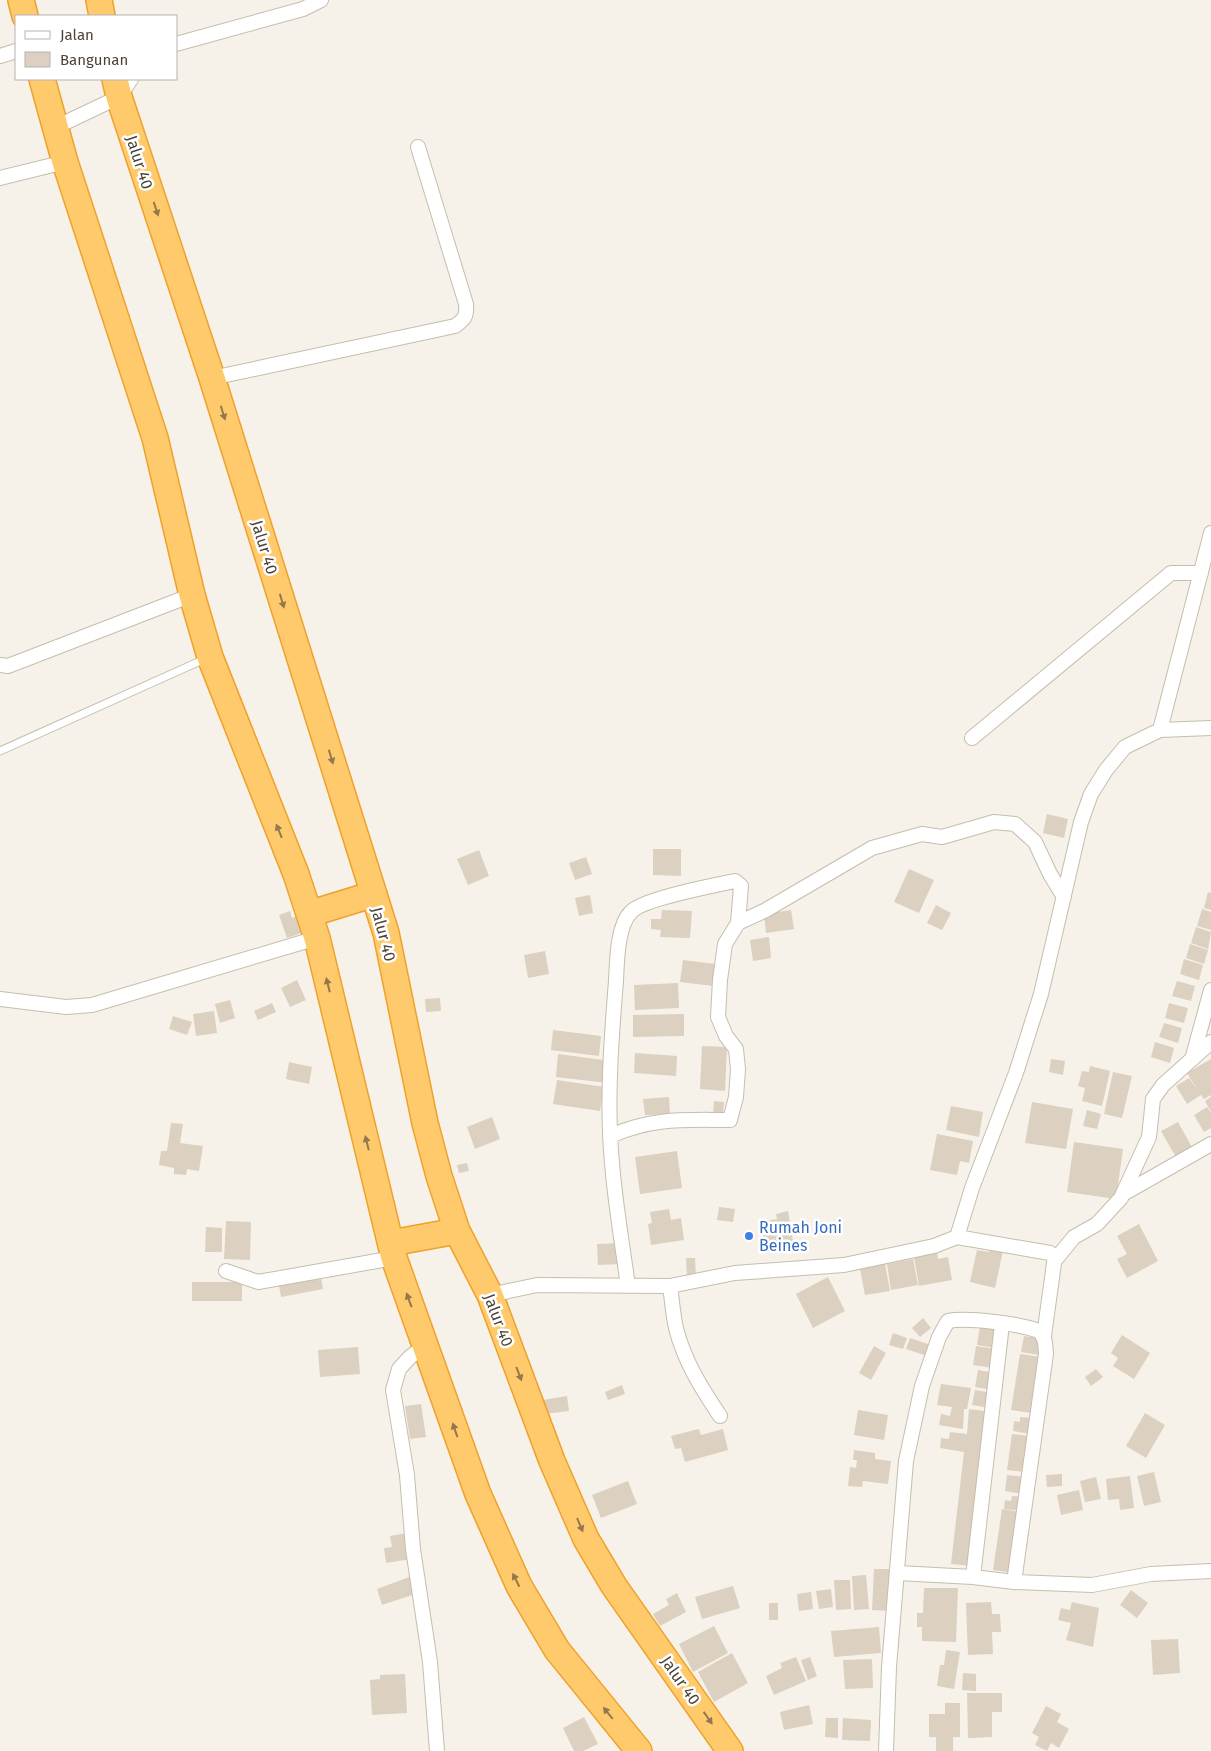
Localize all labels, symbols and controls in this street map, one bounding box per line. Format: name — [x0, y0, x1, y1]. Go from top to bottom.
legend — [15, 15, 178, 80]
text: Jalan — [60, 26, 94, 44]
text: Bangunan — [60, 51, 128, 69]
street label: Jalur 40 — [122, 133, 157, 191]
one-way arrow — [153, 201, 160, 216]
one-way arrow — [219, 406, 227, 421]
street label: Jalur 40 — [247, 518, 282, 576]
one-way arrow — [279, 594, 286, 609]
one-way arrow — [327, 749, 335, 764]
one-way arrow — [275, 823, 283, 838]
street label: Jalur 40 — [367, 905, 400, 963]
one-way arrow — [324, 978, 332, 993]
one-way arrow — [363, 1136, 371, 1151]
place label: Rumah Joni Beines — [759, 1218, 842, 1255]
marker: Rumah Joni Beines — [743, 1230, 755, 1242]
street label: Jalur 40 — [480, 1291, 517, 1349]
one-way arrow — [405, 1292, 412, 1307]
one-way arrow — [515, 1367, 523, 1382]
one-way arrow — [451, 1422, 458, 1437]
one-way arrow — [576, 1518, 584, 1532]
one-way arrow — [512, 1573, 520, 1587]
street label: Jalur 40 — [657, 1652, 704, 1708]
one-way arrow — [603, 1707, 614, 1720]
one-way arrow — [703, 1711, 713, 1725]

